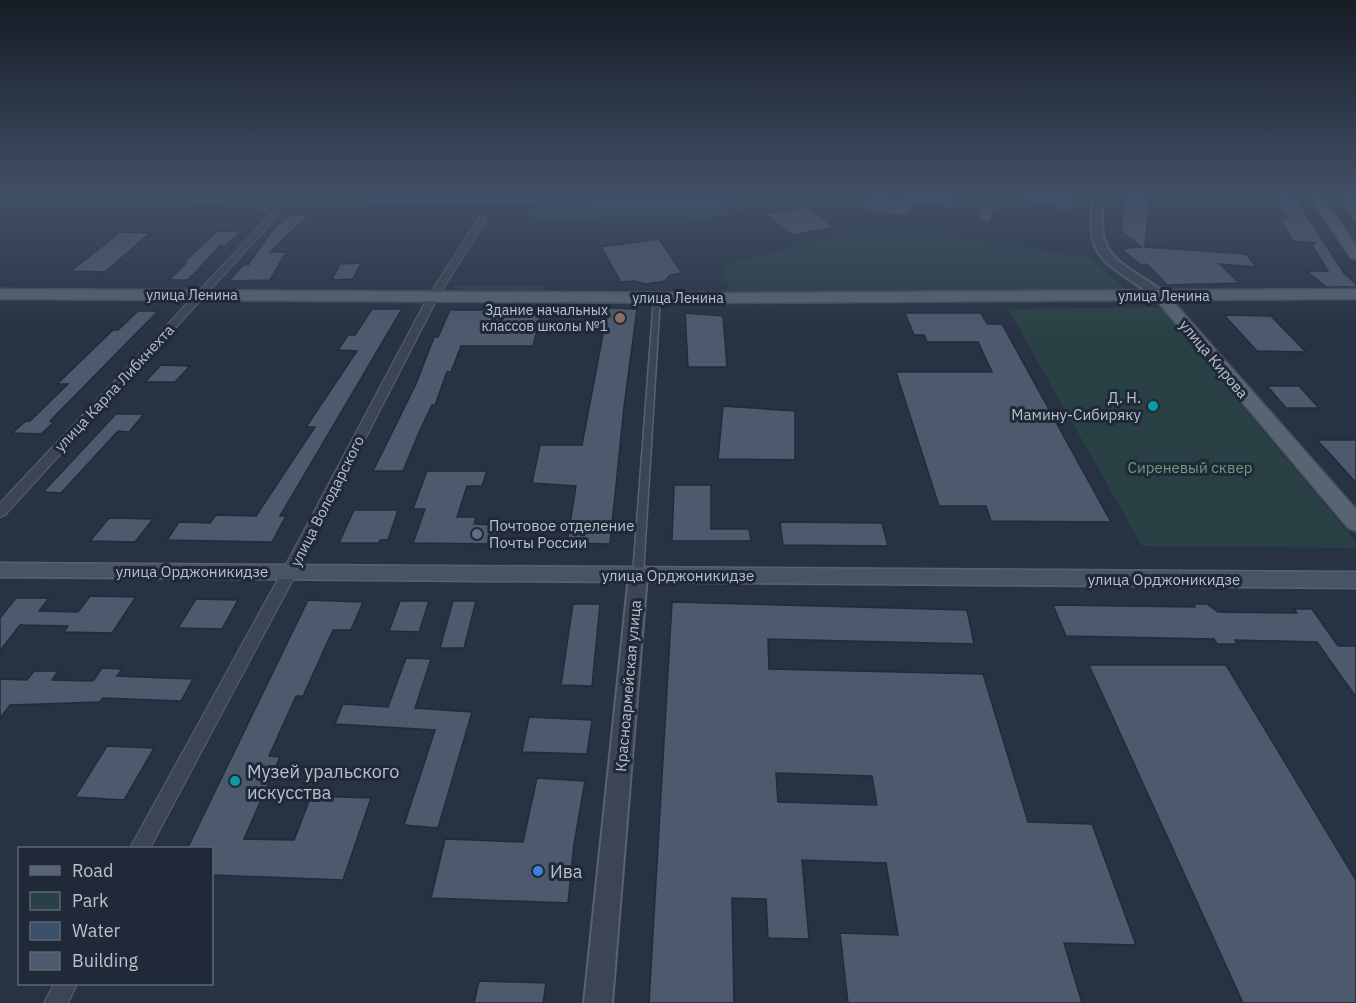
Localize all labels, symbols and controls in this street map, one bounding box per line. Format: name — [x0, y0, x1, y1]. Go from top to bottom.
street label: улица Ленина — [146, 286, 238, 304]
street label: улица Ленина — [1118, 287, 1210, 305]
street label: улица Ленина — [632, 289, 724, 307]
place label: Здание начальных классов школы №1 — [481, 301, 608, 335]
marker: Здание начальных классов школы №1 — [613, 311, 627, 325]
street label: улица Кирова — [1176, 316, 1252, 402]
street label: улица Карла Либкнехта — [50, 321, 178, 455]
place label: Д. Н. Мамину-Сибиряку — [1011, 388, 1142, 424]
marker: Д. Н. Мамину-Сибиряку — [1146, 399, 1160, 413]
street label: улица Володарского — [286, 432, 368, 570]
park label: Сиреневый сквер — [1128, 458, 1252, 477]
place label: Почтовое отделение Почты России — [489, 516, 634, 552]
marker: Почтовое отделение Почты России — [470, 527, 484, 541]
street label: улица Орджоникидзе — [116, 562, 268, 581]
street label: улица Орджоникидзе — [602, 566, 754, 585]
street label: улица Орджоникидзе — [1088, 570, 1240, 589]
street label: Красноармейская улица — [611, 599, 645, 773]
place label: Музей уральского искусства — [247, 760, 399, 804]
marker: Музей уральского искусства — [228, 774, 242, 788]
legend — [18, 847, 213, 985]
text: Road — [72, 859, 113, 882]
place label: Ива — [550, 860, 583, 883]
marker: Ива — [531, 864, 545, 878]
text: Park — [72, 889, 109, 912]
text: Water — [72, 919, 121, 942]
text: Building — [72, 949, 139, 972]

